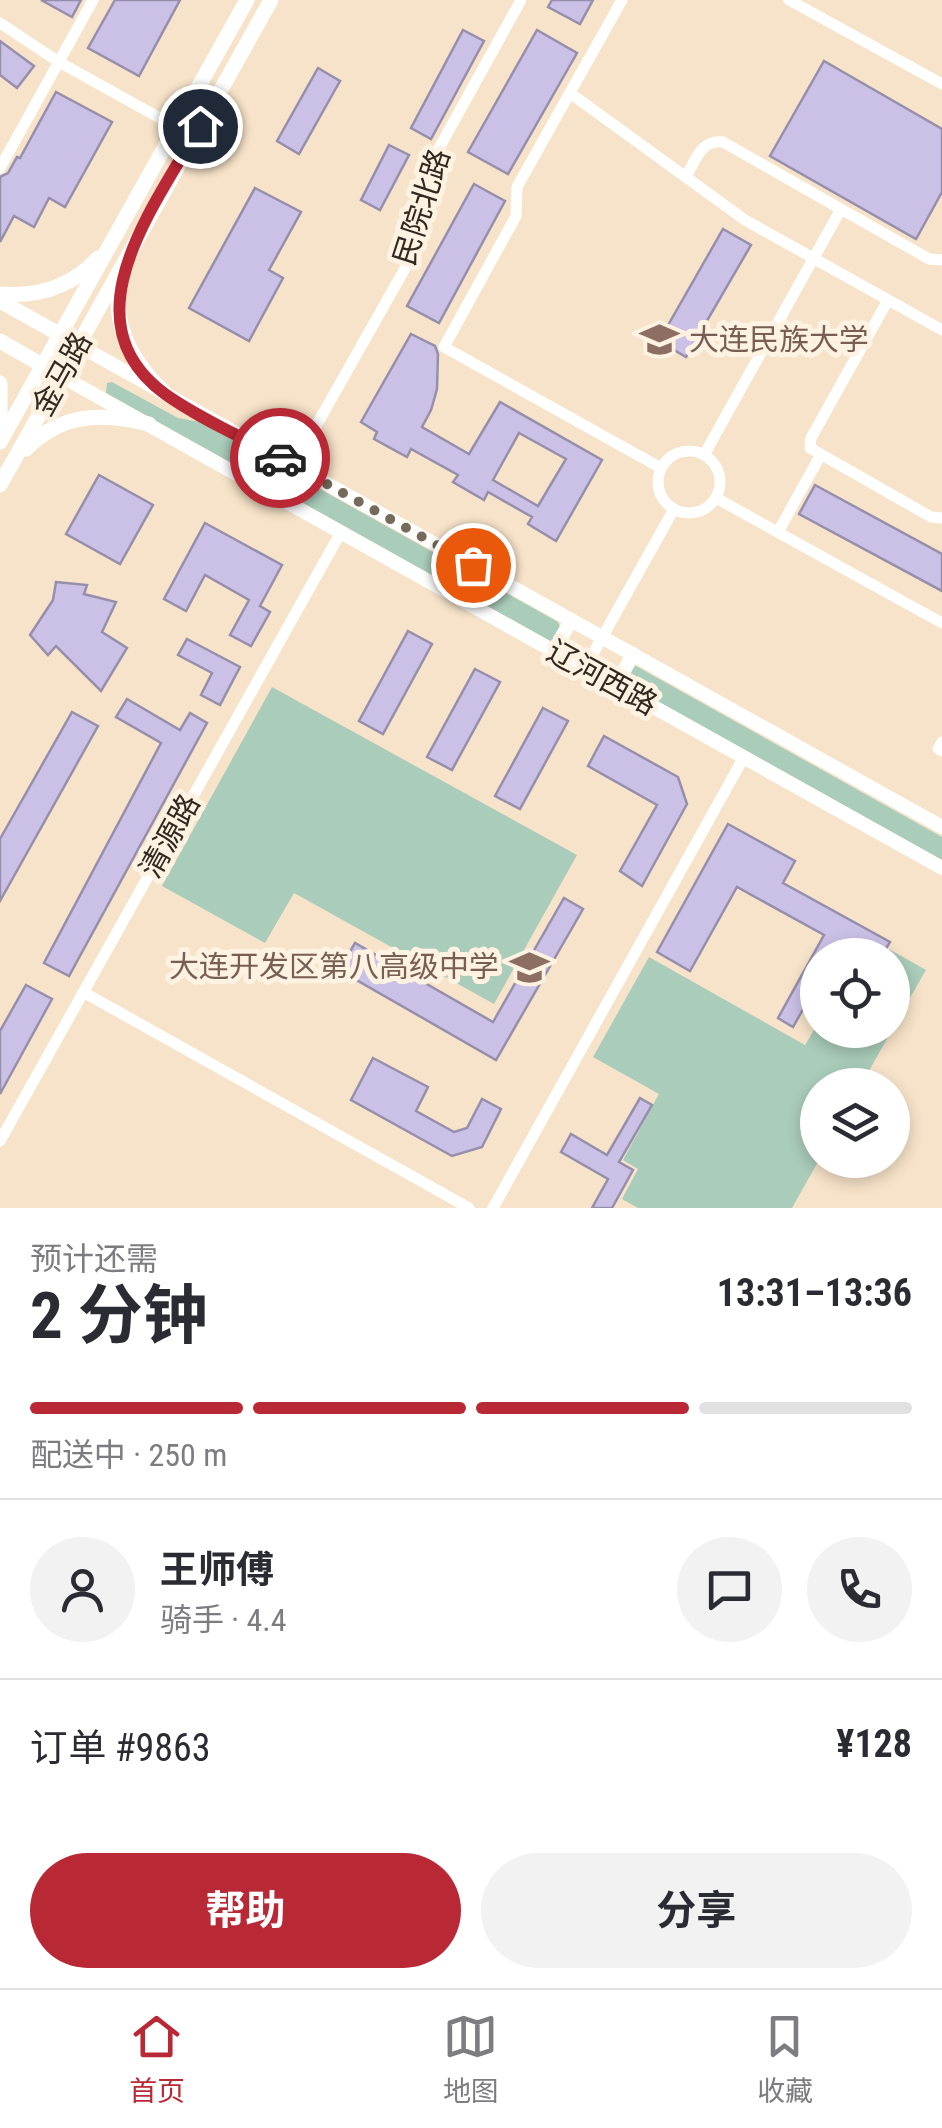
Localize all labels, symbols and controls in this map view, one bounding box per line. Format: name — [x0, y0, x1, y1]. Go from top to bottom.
pin — [158, 84, 243, 169]
icon: home — [173, 99, 228, 154]
street label: 民院北路 — [386, 144, 457, 269]
school or university icon: 大连民族大学 — [638, 319, 680, 361]
place label: 大连民族大学 — [689, 322, 869, 357]
street label: 金马路 — [24, 326, 99, 422]
courier — [230, 408, 330, 508]
icon: car — [253, 431, 308, 486]
pin — [431, 523, 516, 608]
icon: bag — [446, 538, 501, 593]
street label: 辽河西路 — [541, 633, 663, 722]
street label: 清源路 — [132, 788, 207, 884]
map controls — [800, 938, 910, 1178]
button: locate — [800, 938, 910, 1048]
school or university icon: 大连开发区第八高级中学 — [508, 946, 550, 988]
place label: 大连开发区第八高级中学 — [169, 949, 499, 984]
button: layers — [800, 1068, 910, 1178]
text: 预计还需 — [30, 1240, 158, 1278]
text: 13:31–13:36 — [717, 1271, 912, 1315]
text: 2 分钟 — [30, 1278, 208, 1354]
text: 配送中 · 250 m — [30, 1436, 227, 1474]
button: person — [30, 1537, 135, 1642]
button: chat — [677, 1537, 782, 1642]
button: phone — [807, 1537, 912, 1642]
text: 王师傅 — [160, 1548, 274, 1592]
text: 骑手 · 4.4 — [160, 1601, 287, 1639]
text: ¥128 — [836, 1722, 912, 1766]
text: 订单 #9863 — [30, 1726, 211, 1770]
button: 帮助 — [30, 1853, 461, 1968]
button: 分享 — [481, 1853, 912, 1968]
tab: 首页 — [129, 2009, 185, 2109]
tab: 地图 — [443, 2009, 499, 2109]
tab: 收藏 — [757, 2009, 813, 2109]

